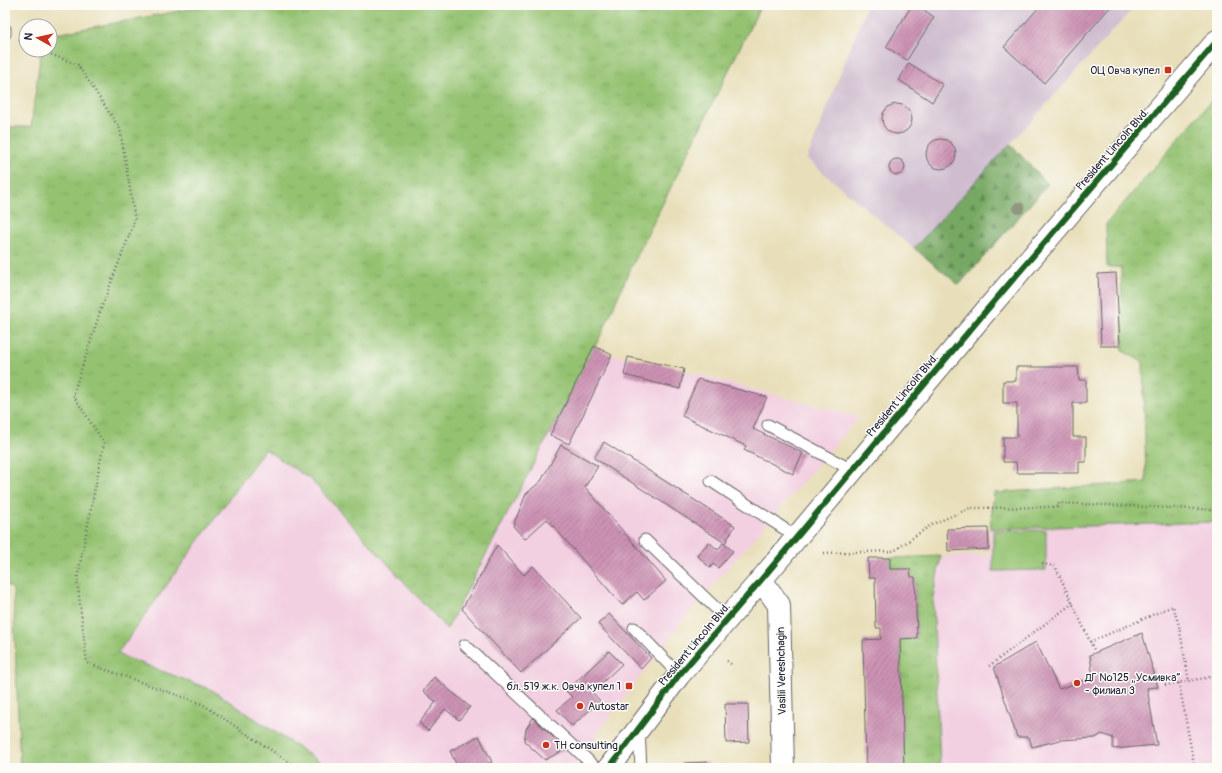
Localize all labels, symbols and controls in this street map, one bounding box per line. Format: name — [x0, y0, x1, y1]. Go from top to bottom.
north arrow — [18, 18, 58, 58]
text: N — [22, 32, 36, 41]
place label: ОЦ Овча купел — [1090, 64, 1160, 77]
marker: ОЦ Овча купел — [1163, 65, 1173, 75]
street label: President Lincoln Blvd. — [1073, 106, 1151, 193]
street label: President Lincoln Blvd. — [864, 351, 941, 439]
street label: President Lincoln Blvd. — [656, 600, 733, 688]
street label: Vasilii Vereshchagin — [774, 627, 789, 715]
place label: ДГ №125 „Усмивка“ - филиал 3 — [1084, 671, 1181, 697]
marker: ДГ №125 „Усмивка“ - филиал 3 — [1072, 678, 1082, 688]
place label: бл. 519 ж.к. Овча купел 1 — [507, 680, 621, 693]
marker: бл. 519 ж.к. Овча купел 1 — [624, 681, 634, 691]
place label: Autostar — [588, 700, 629, 713]
marker: Autostar — [575, 701, 585, 711]
place label: TH consulting — [554, 739, 618, 752]
marker: TH consulting — [541, 740, 551, 750]

